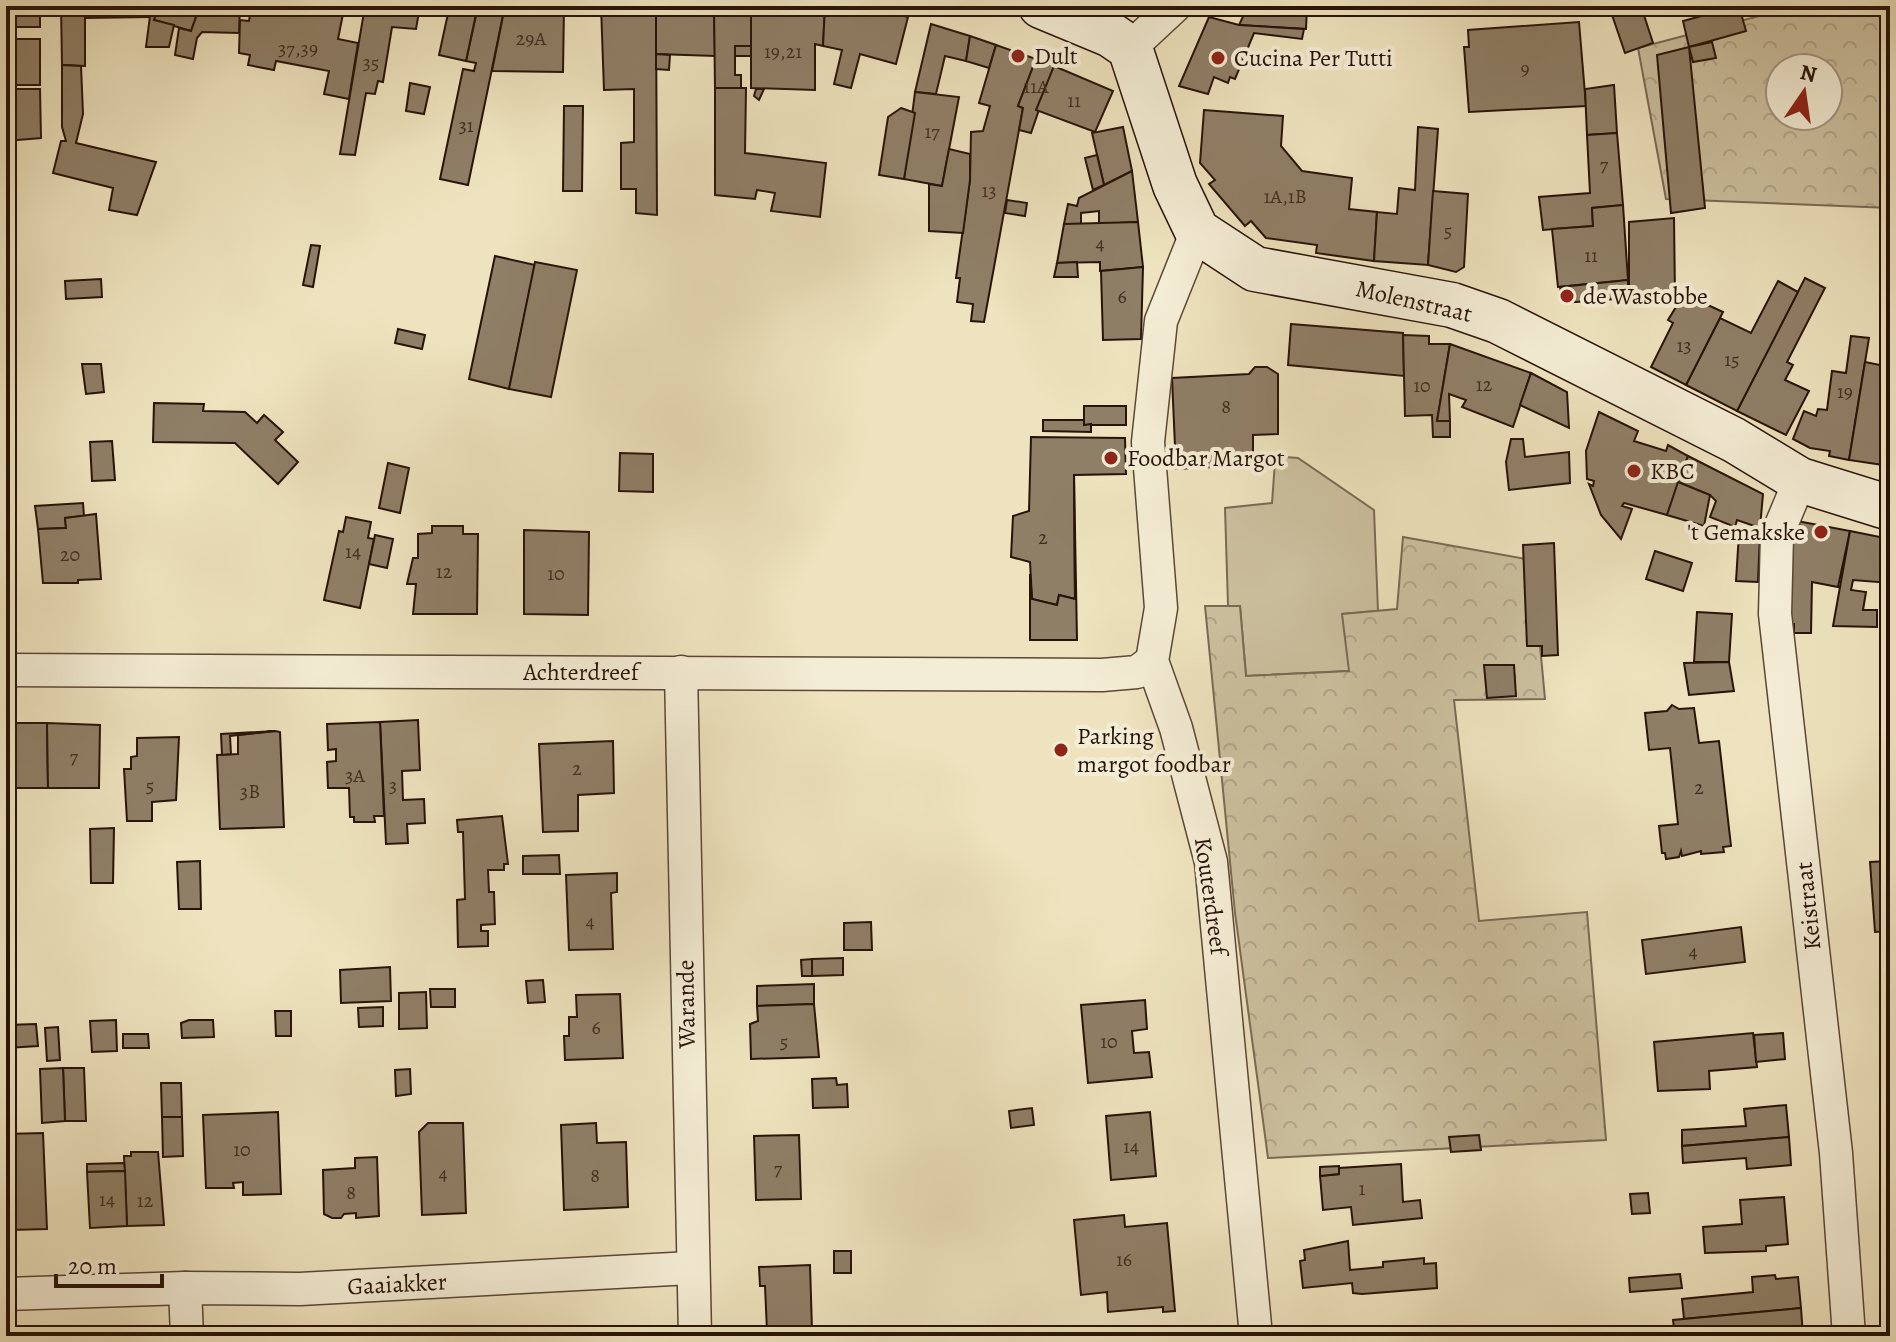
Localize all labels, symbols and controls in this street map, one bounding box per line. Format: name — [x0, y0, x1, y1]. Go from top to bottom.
house number: 29A — [516, 25, 546, 52]
house number: 37,39 — [278, 35, 318, 62]
house number: 19,21 — [764, 38, 802, 65]
place label: Dult — [1034, 40, 1078, 72]
place label: Cucina Per Tutti — [1234, 42, 1393, 74]
marker: Dult — [1009, 47, 1027, 65]
house number: 35 — [363, 49, 379, 76]
marker: Cucina Per Tutti — [1209, 49, 1227, 67]
north arrow — [1764, 52, 1844, 132]
house number: 9 — [1520, 55, 1530, 82]
text: N — [1797, 57, 1819, 90]
house number: 11A — [1023, 73, 1049, 100]
house number: 11 — [1067, 87, 1081, 114]
house number: 31 — [458, 112, 474, 139]
house number: 17 — [924, 118, 940, 145]
house number: 7 — [1600, 151, 1609, 178]
house number: 13 — [981, 177, 997, 204]
house number: 1A,1B — [1263, 183, 1307, 210]
house number: 5 — [1444, 217, 1452, 244]
house number: 4 — [1095, 230, 1105, 257]
house number: 11 — [1584, 242, 1598, 269]
street label: Molenstraat — [1353, 272, 1475, 330]
place label: de Wastobbe — [1583, 280, 1708, 312]
house number: 6 — [1117, 283, 1127, 310]
marker: de Wastobbe — [1558, 287, 1576, 305]
house number: 13 — [1676, 332, 1692, 359]
house number: 15 — [1724, 346, 1740, 373]
house number: 12 — [1476, 371, 1493, 398]
house number: 10 — [1413, 372, 1431, 399]
house number: 19 — [1837, 378, 1853, 405]
house number: 8 — [1221, 393, 1231, 420]
place label: Foodbar Margot — [1127, 442, 1285, 474]
marker: Foodbar Margot — [1102, 449, 1120, 467]
place label: KBC — [1650, 455, 1694, 487]
marker: KBC — [1625, 462, 1643, 480]
place label: 't Gemakske — [1687, 516, 1805, 548]
marker: 't Gemakske — [1812, 523, 1830, 541]
house number: 2 — [1038, 524, 1048, 551]
house number: 14 — [345, 538, 361, 565]
house number: 20 — [60, 541, 80, 568]
house number: 12 — [436, 558, 453, 585]
house number: 10 — [547, 560, 565, 587]
street label: Achterdreef — [522, 656, 642, 688]
place label: Parking margot foodbar — [1077, 720, 1231, 780]
marker: Parking margot foodbar — [1052, 741, 1070, 759]
house number: 7 — [70, 743, 79, 770]
house number: 2 — [572, 755, 582, 782]
house number: 3A — [345, 762, 365, 789]
house number: 5 — [146, 772, 154, 799]
house number: 3 — [389, 772, 397, 799]
house number: 2 — [1694, 774, 1704, 801]
house number: 3B — [240, 778, 260, 805]
street label: Kouterdreef — [1187, 835, 1235, 960]
street label: Keistraat — [1787, 860, 1829, 952]
house number: 4 — [585, 908, 595, 935]
house number: 4 — [1688, 938, 1698, 965]
street label: Warande — [669, 959, 703, 1050]
house number: 6 — [591, 1014, 601, 1041]
house number: 5 — [780, 1028, 788, 1055]
house number: 10 — [1100, 1028, 1118, 1055]
house number: 14 — [1123, 1133, 1139, 1160]
house number: 10 — [233, 1136, 251, 1163]
house number: 7 — [774, 1155, 783, 1182]
house number: 4 — [438, 1160, 448, 1187]
house number: 8 — [590, 1162, 600, 1189]
house number: 1 — [1359, 1175, 1366, 1202]
house number: 8 — [346, 1179, 356, 1206]
house number: 14 — [99, 1186, 115, 1213]
house number: 12 — [137, 1187, 154, 1214]
scale bar — [56, 1238, 162, 1288]
house number: 16 — [1116, 1246, 1132, 1273]
text: 20 m — [68, 1250, 117, 1282]
street label: Gaaiakker — [347, 1265, 447, 1303]

